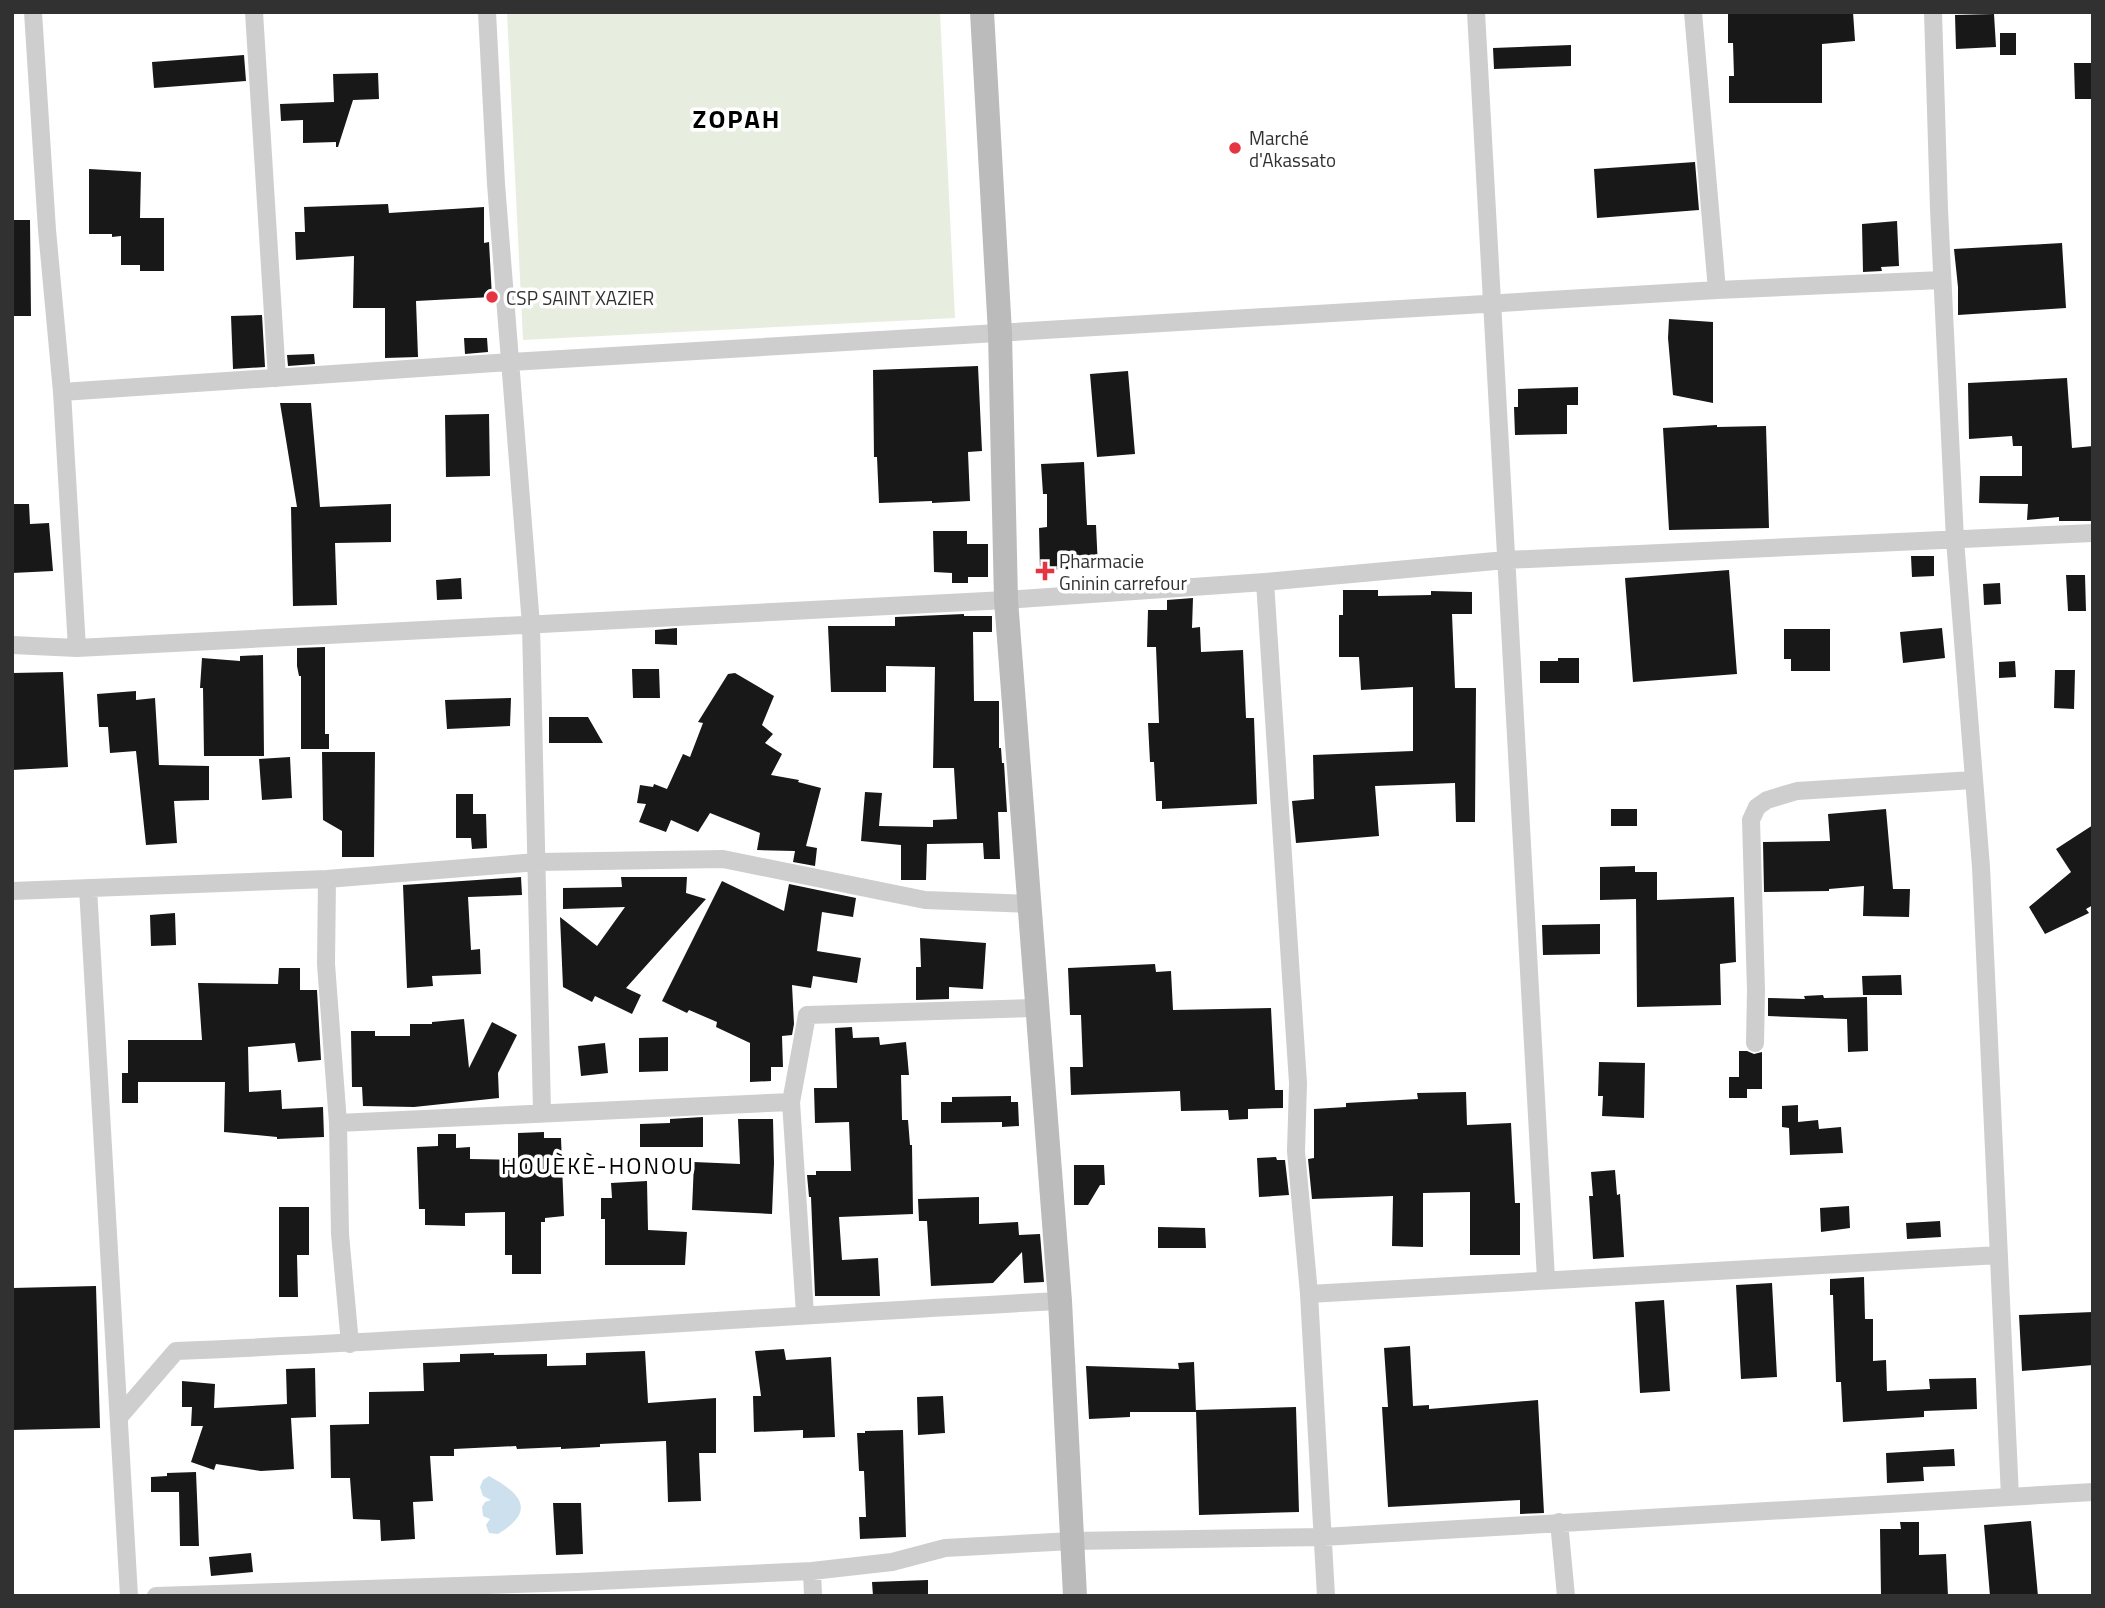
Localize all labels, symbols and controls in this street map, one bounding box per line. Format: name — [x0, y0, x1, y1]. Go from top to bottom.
district label: ZOPAH — [693, 99, 781, 138]
place label: Marché d'Akassato — [1249, 123, 1336, 174]
marker: Marché d'Akassato — [1227, 140, 1243, 156]
place label: CSP SAINT XAZIER — [506, 283, 654, 312]
marker: CSP SAINT XAZIER — [484, 289, 500, 305]
place label: Pharmacie Gninin carrefour — [1059, 546, 1187, 597]
marker: Pharmacie Gninin carrefour — [1037, 563, 1053, 579]
district label: HOUÈKÈ-HONOU — [501, 1148, 695, 1183]

